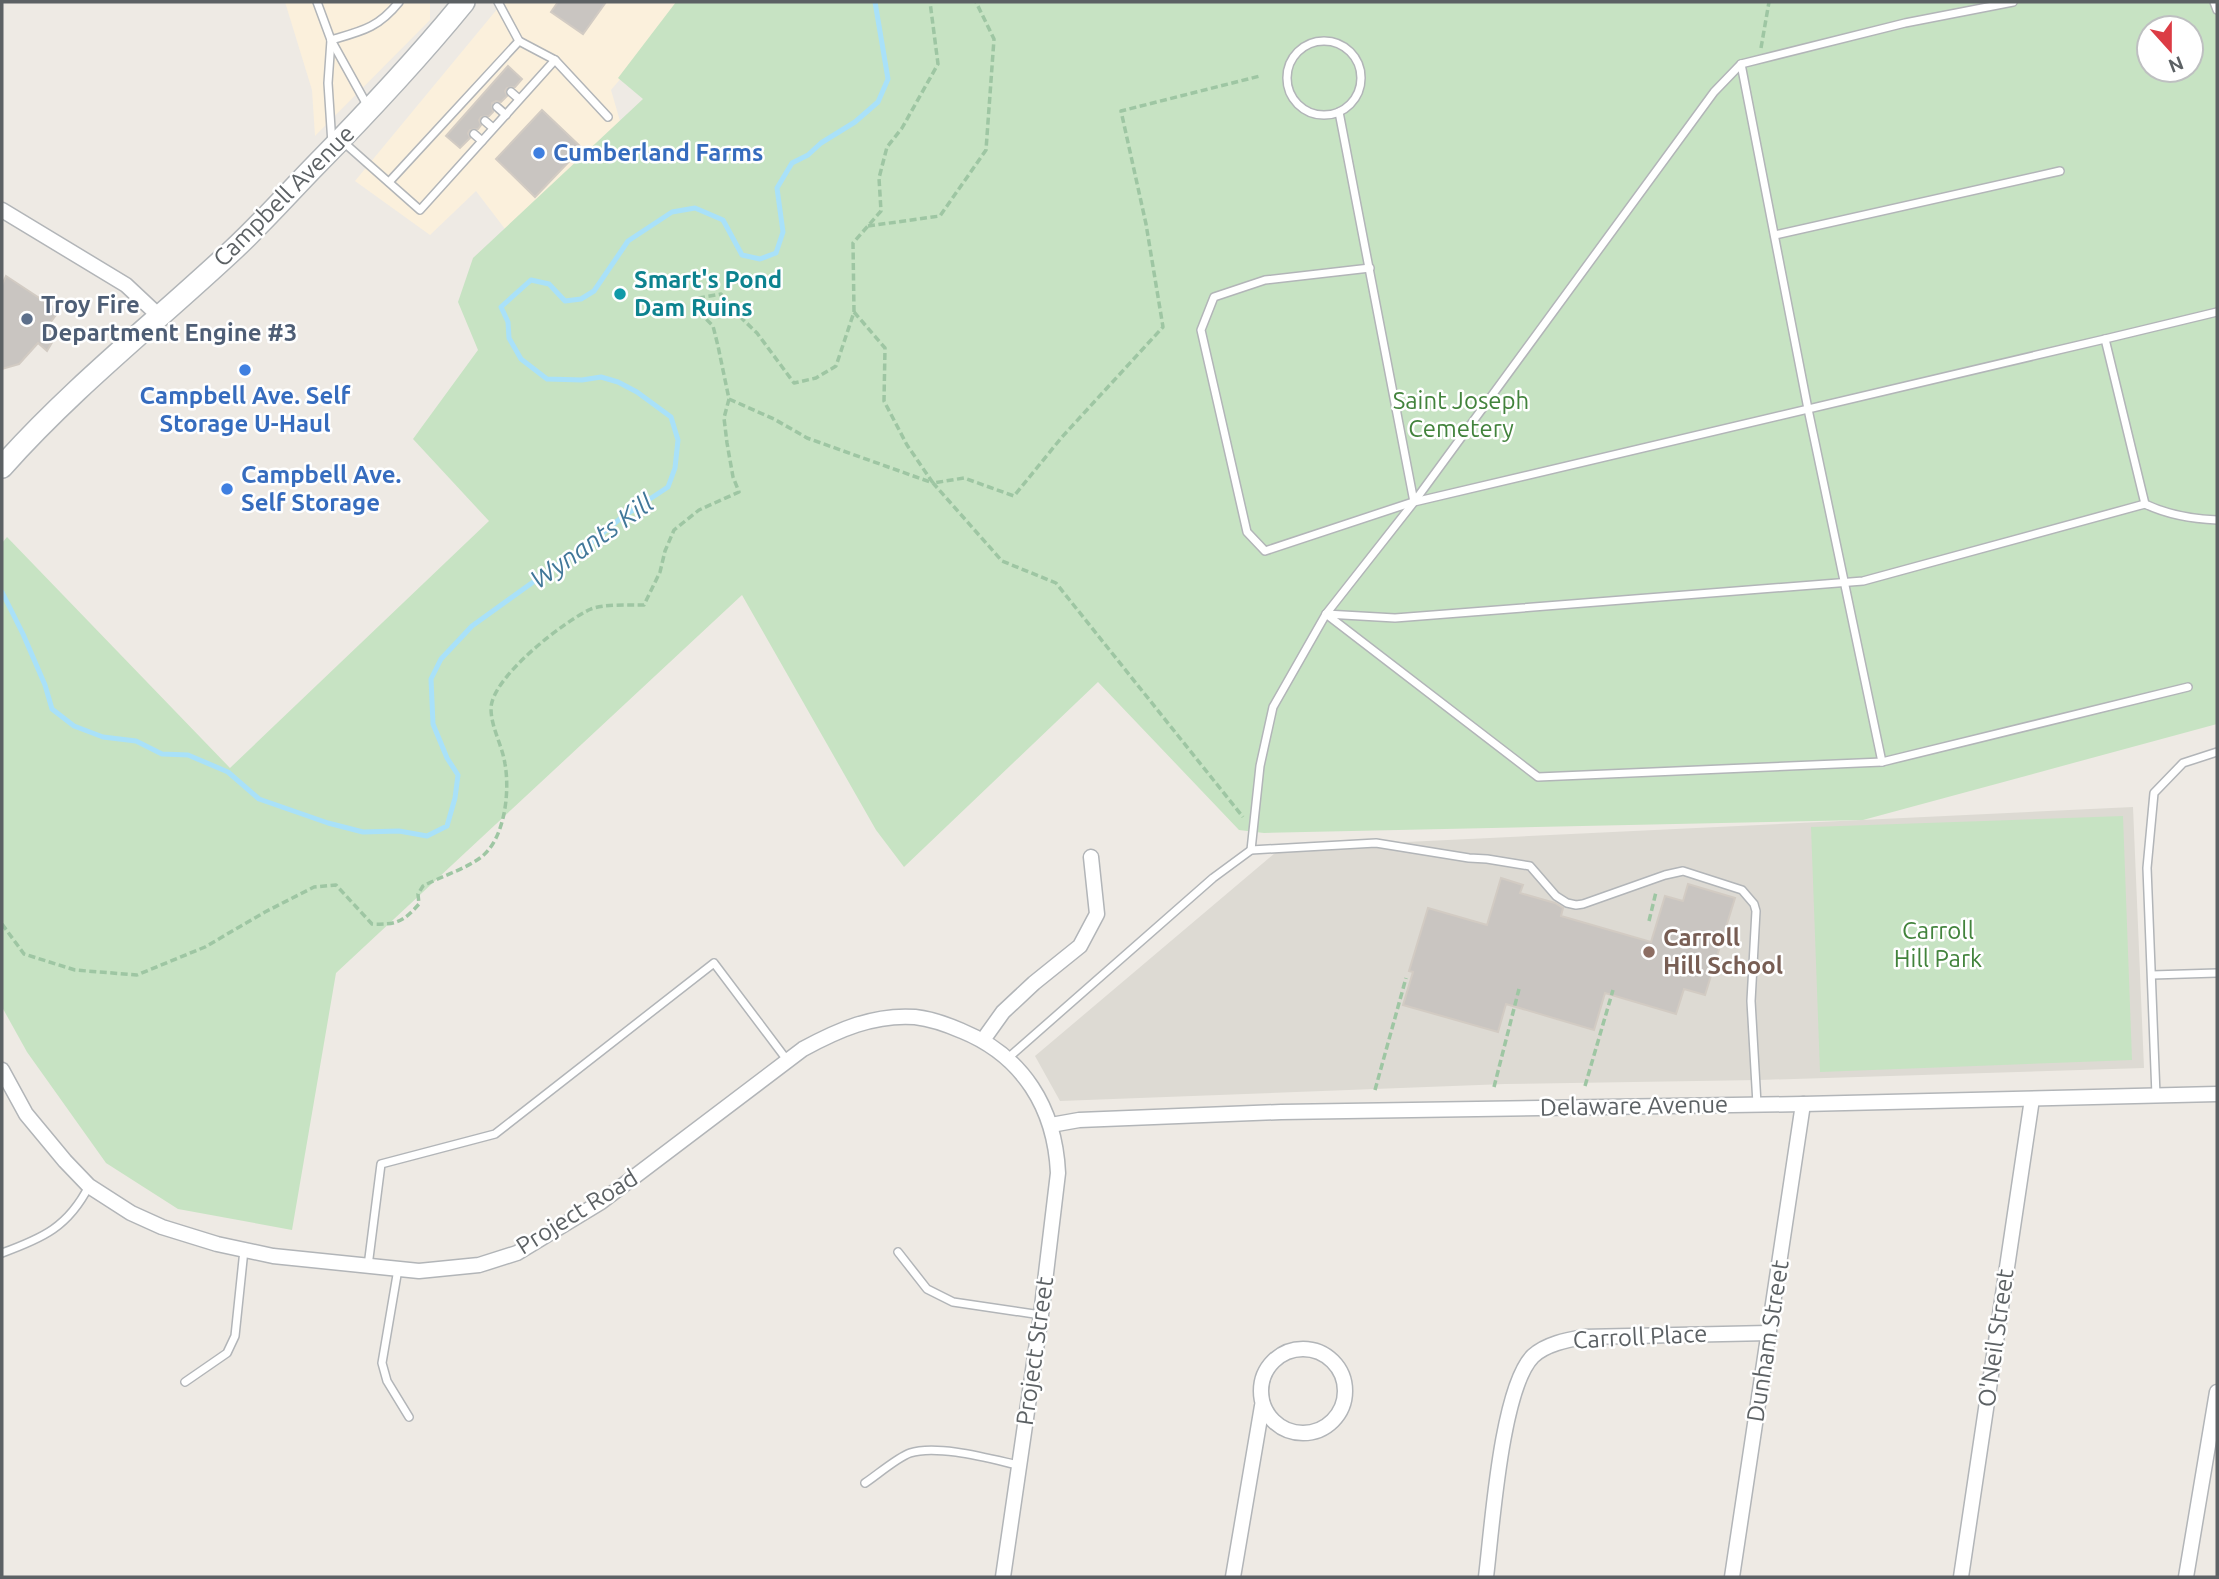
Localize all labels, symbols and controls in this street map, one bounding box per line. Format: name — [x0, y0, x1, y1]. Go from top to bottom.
north arrow — [2135, 14, 2205, 84]
text: N — [2166, 52, 2187, 78]
street label: Campbell Avenue — [208, 120, 360, 272]
place label: Cumberland Farms — [553, 139, 763, 166]
marker: Cumberland Farms — [531, 145, 547, 161]
place label: Smart's Pond Dam Ruins — [634, 266, 782, 321]
marker: Smart's Pond Dam Ruins — [612, 286, 628, 302]
place label: Troy Fire Department Engine #3 — [41, 291, 297, 346]
marker: Troy Fire Department Engine #3 — [19, 311, 35, 327]
marker: Campbell Ave. Self Storage U-Haul — [237, 362, 253, 378]
place label: Campbell Ave. Self Storage U-Haul — [140, 382, 352, 437]
park label: Saint Joseph Cemetery — [1393, 387, 1529, 442]
place label: Campbell Ave. Self Storage — [241, 461, 402, 516]
marker: Campbell Ave. Self Storage — [219, 481, 235, 497]
water label: Wynants Kill — [525, 488, 659, 594]
park label: Carroll Hill Park — [1894, 917, 1982, 972]
place label: Carroll Hill School — [1663, 924, 1783, 979]
marker: Carroll Hill School — [1641, 944, 1657, 960]
street label: Delaware Avenue — [1540, 1090, 1728, 1121]
street label: Project Road — [511, 1164, 642, 1260]
street label: Dunham Street — [1741, 1257, 1794, 1424]
street label: O'Neil Street — [1972, 1267, 2019, 1409]
street label: Project Street — [1011, 1274, 1058, 1427]
street label: Carroll Place — [1572, 1319, 1708, 1354]

